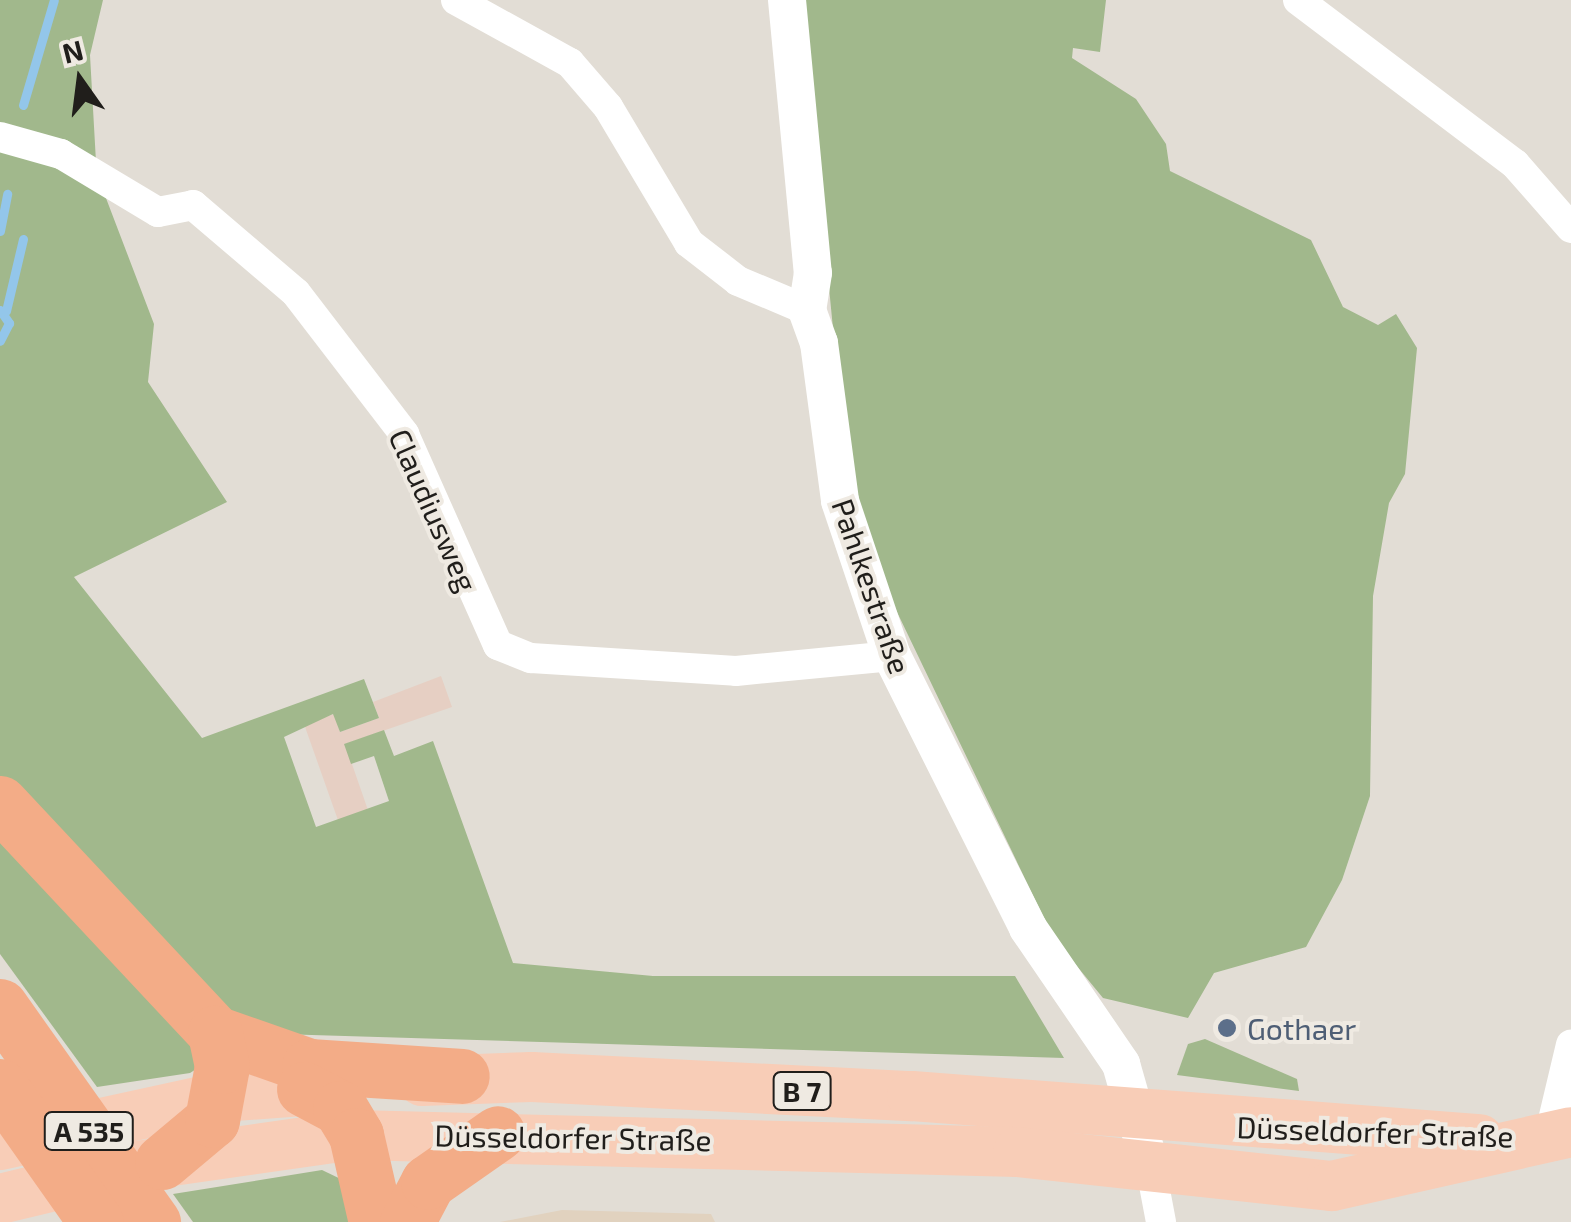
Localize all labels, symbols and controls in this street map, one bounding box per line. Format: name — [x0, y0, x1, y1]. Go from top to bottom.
north arrow — [30, 30, 130, 130]
text: N — [59, 32, 87, 70]
street label: Claudiusweg — [382, 423, 486, 597]
street label: Pahlkestraße — [825, 494, 919, 678]
place label: Gothaer — [1247, 1010, 1356, 1046]
marker: Gothaer — [1216, 1017, 1238, 1039]
road number: B 7 — [772, 1068, 832, 1114]
road number: A 535 — [42, 1108, 136, 1154]
street label: Düsseldorfer Straße — [1236, 1108, 1514, 1154]
street label: Düsseldorfer Straße — [434, 1117, 712, 1157]

